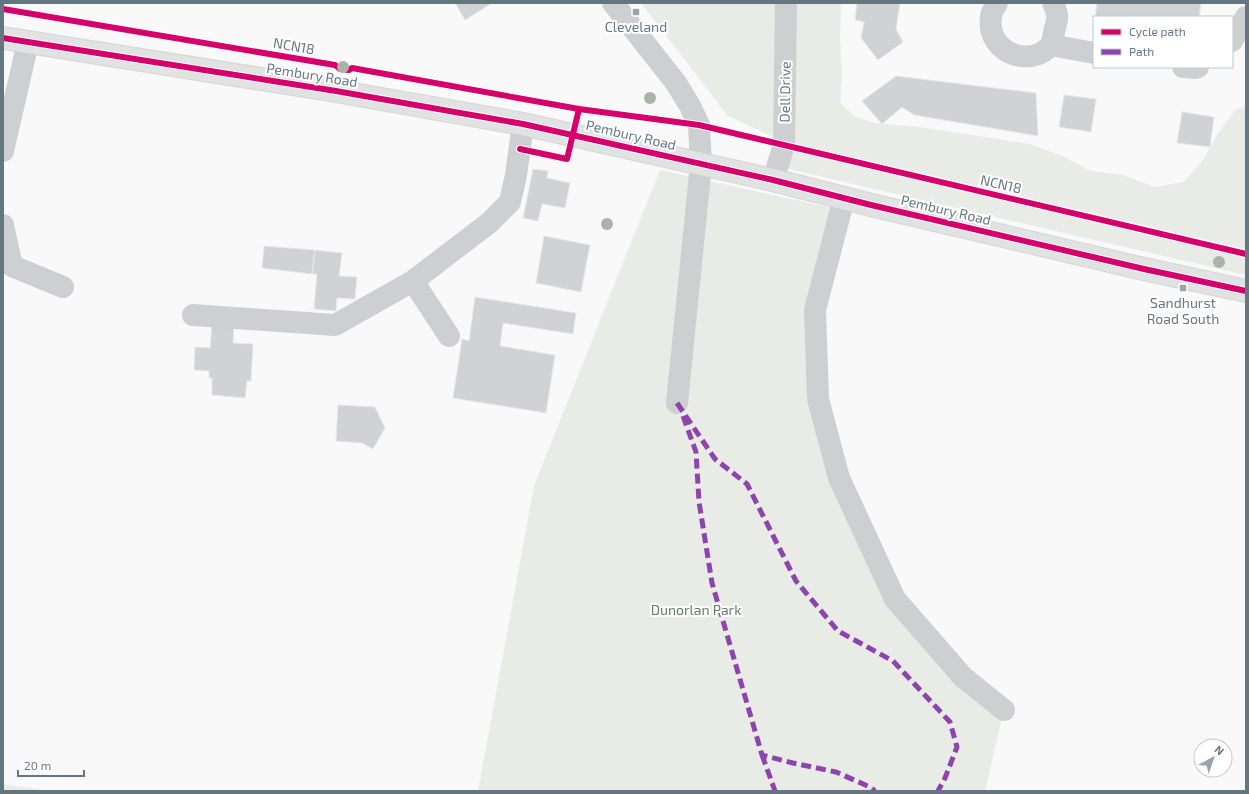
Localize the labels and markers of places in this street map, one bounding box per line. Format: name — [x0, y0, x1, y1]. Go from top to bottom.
marker: Cleveland — [631, 7, 641, 17]
place label: Cleveland — [605, 18, 667, 35]
marker: Sandhurst Road South — [1178, 283, 1188, 293]
place label: Sandhurst Road South — [1147, 294, 1219, 327]

